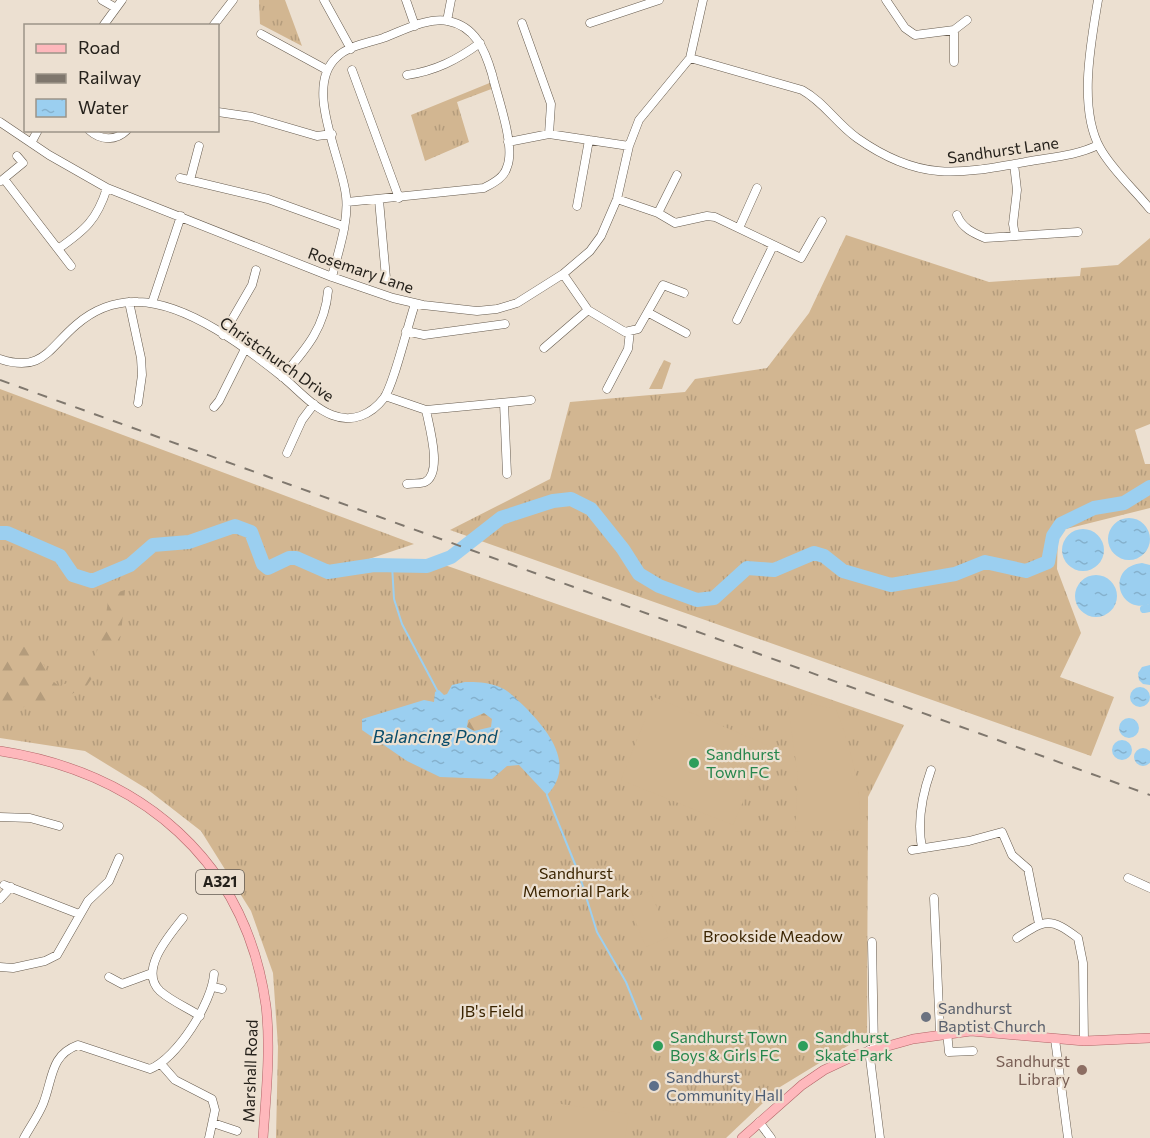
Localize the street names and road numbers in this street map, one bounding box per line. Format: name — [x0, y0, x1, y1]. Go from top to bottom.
street label: Sandhurst Lane — [946, 132, 1060, 167]
street label: Rosemary Lane — [306, 243, 417, 296]
street label: Christchurch Drive — [216, 312, 338, 405]
road number: A321 — [196, 870, 244, 894]
street label: Marshall Road — [238, 1019, 261, 1123]

